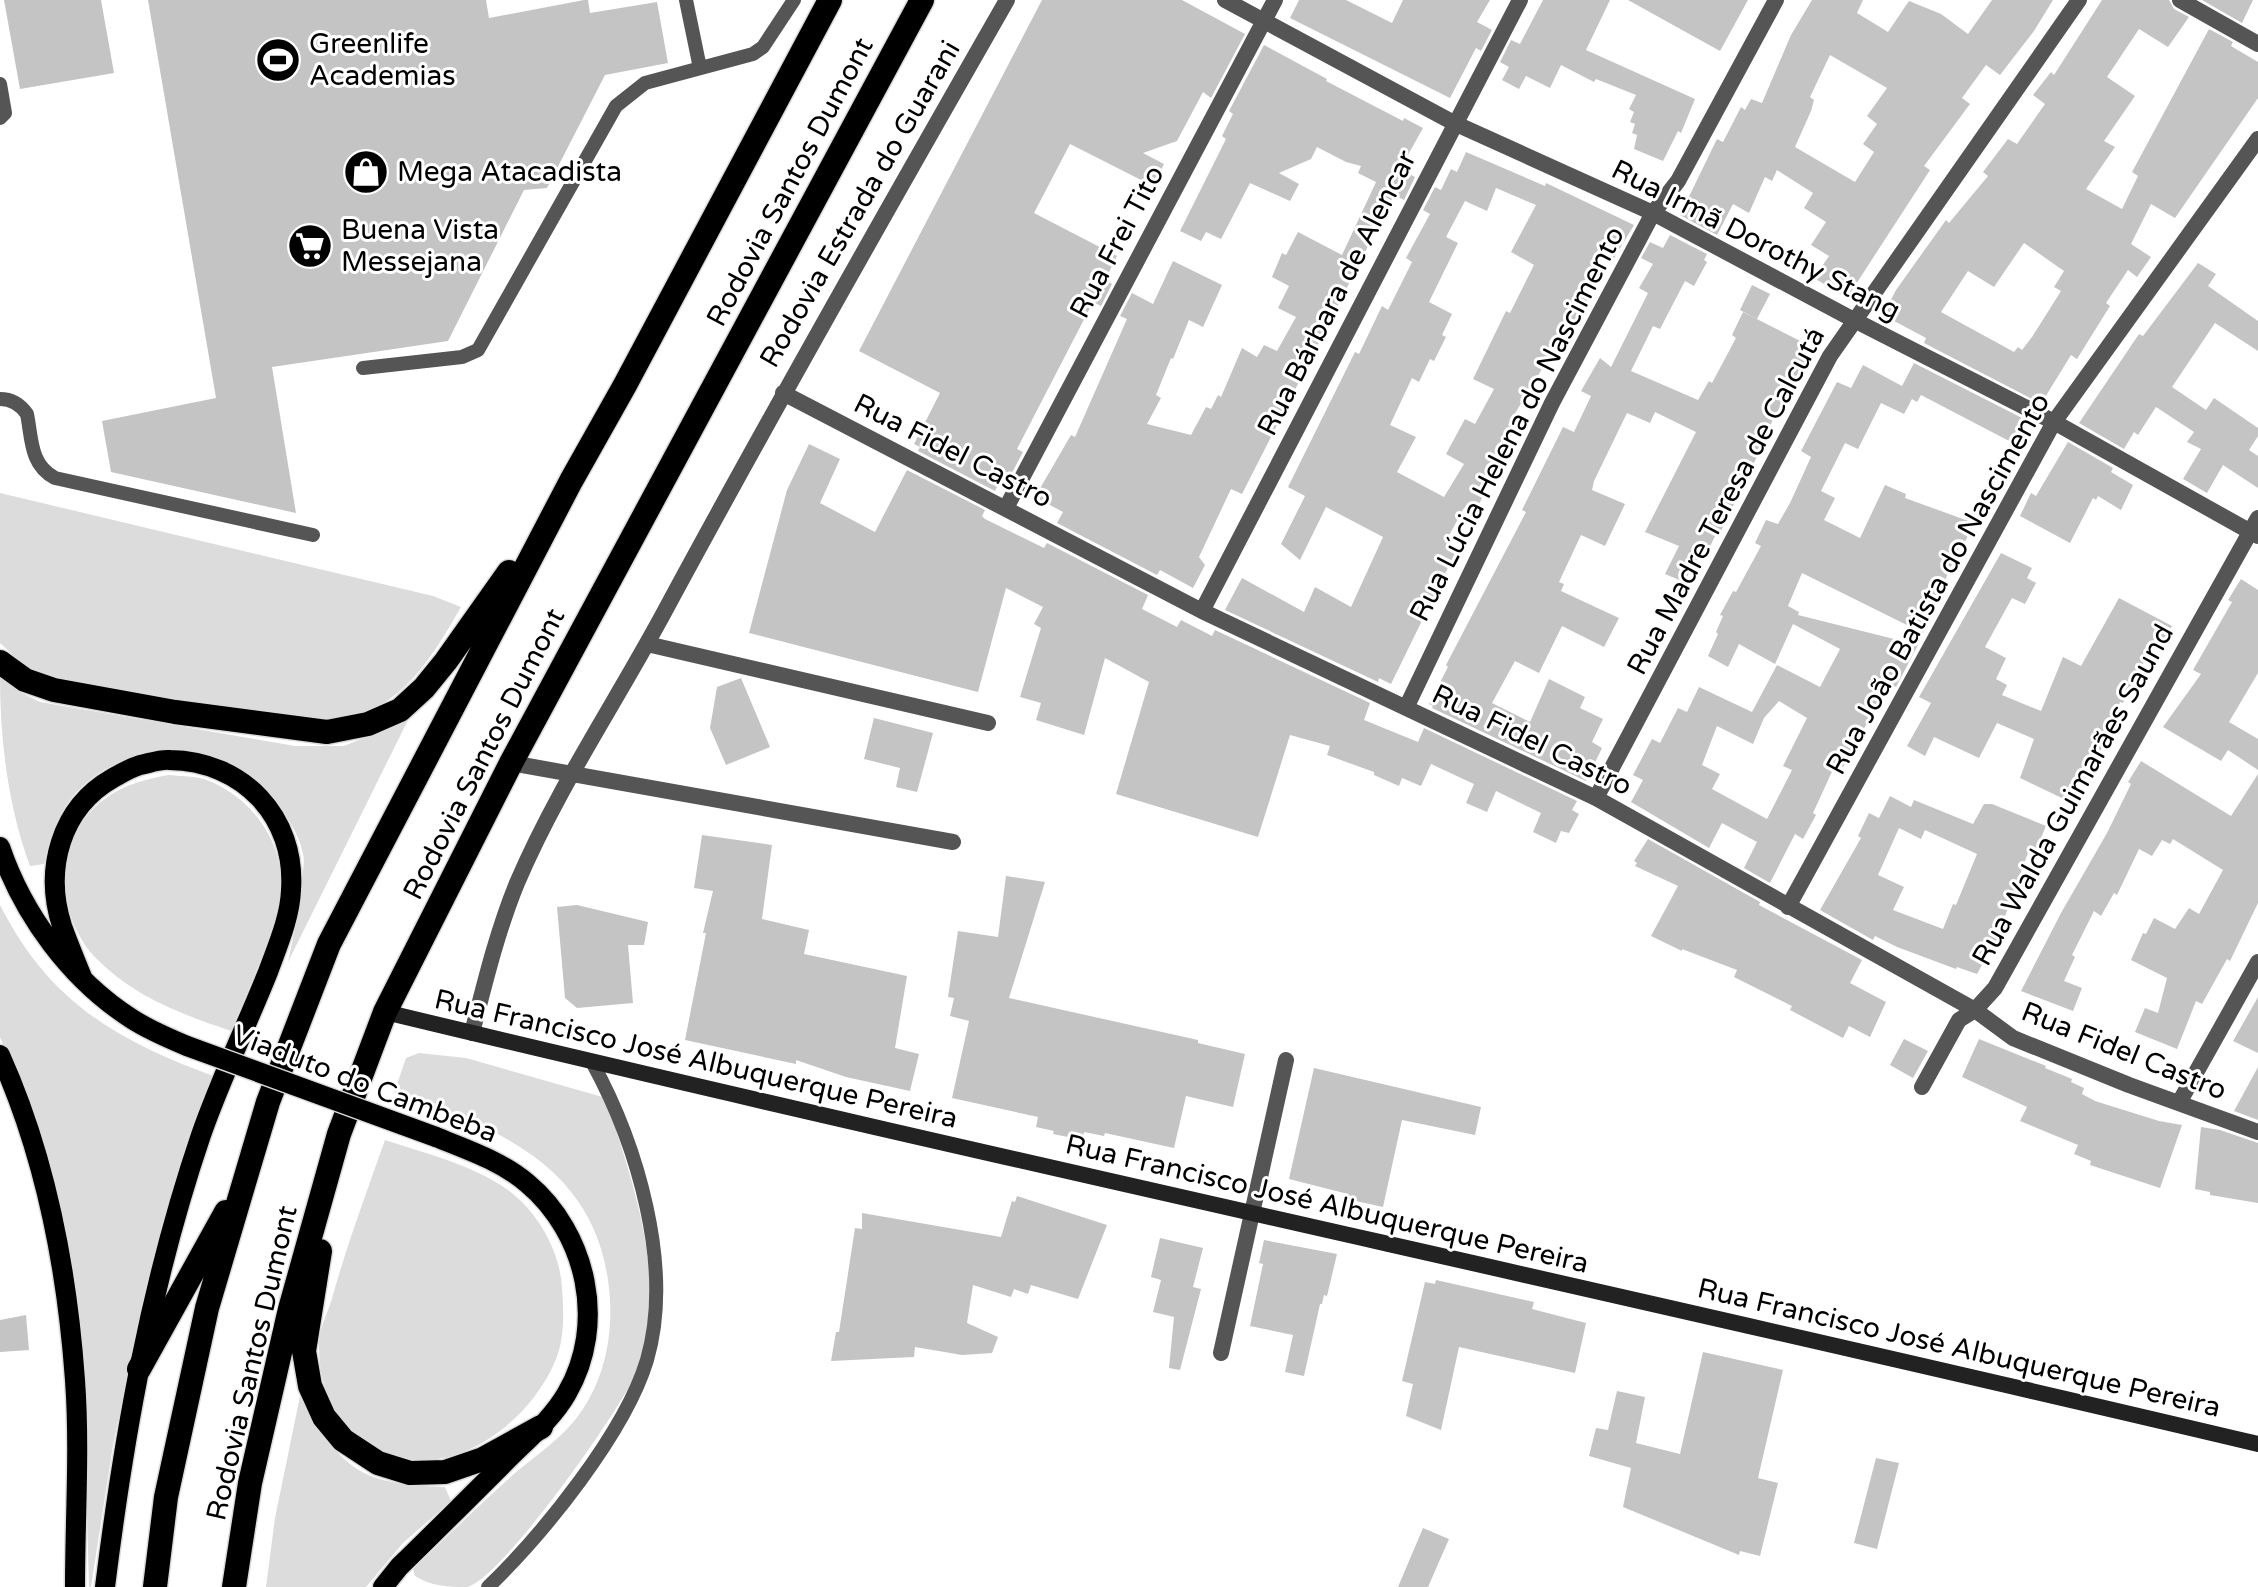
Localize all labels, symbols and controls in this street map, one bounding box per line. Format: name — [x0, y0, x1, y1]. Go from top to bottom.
place label: Greenlife Academias — [309, 27, 456, 93]
street label: Rodovia Santos Dumont — [699, 32, 881, 332]
street label: Rodovia Estrada do Guarani — [752, 35, 968, 373]
sports icon: Greenlife Academias — [254, 36, 302, 84]
street label: Rua Bárbara de Alencar — [1250, 144, 1424, 441]
shop icon: Mega Atacadista — [342, 148, 390, 196]
street label: Rua Irmã Dorothy Stang — [1606, 152, 1906, 328]
place label: Mega Atacadista — [397, 155, 622, 189]
street label: Rua Frei Tito — [1063, 160, 1171, 324]
place label: Buena Vista Messejana — [341, 213, 499, 279]
street label: Rua Lúcia Helena do Nascimento — [1402, 221, 1632, 627]
supermarket icon: Buena Vista Messejana — [286, 222, 334, 270]
street label: Rua Madre Teresa de Calcutá — [1620, 321, 1832, 681]
street label: Rua Fidel Castro — [848, 386, 1058, 516]
street label: Rua João Batista do Nascimento — [1819, 387, 2057, 781]
street label: Rodovia Santos Dumont — [396, 602, 572, 905]
street label: Rua Walda Guimarães Saund — [1965, 618, 2181, 972]
street label: Rua Fidel Castro — [1427, 677, 1637, 803]
street label: Rua Francisco José Albuquerque Pereira — [431, 982, 961, 1136]
street label: Rua Fidel Castro — [2017, 994, 2231, 1108]
street label: Viaduto do Cambeba — [228, 1018, 502, 1150]
street label: Rua Francisco José Albuquerque Pereira — [1062, 1127, 1592, 1281]
street label: Rodovia Santos Dumont — [199, 1202, 305, 1524]
street label: Rua Francisco José Albuquerque Pereira — [1694, 1271, 2224, 1425]

